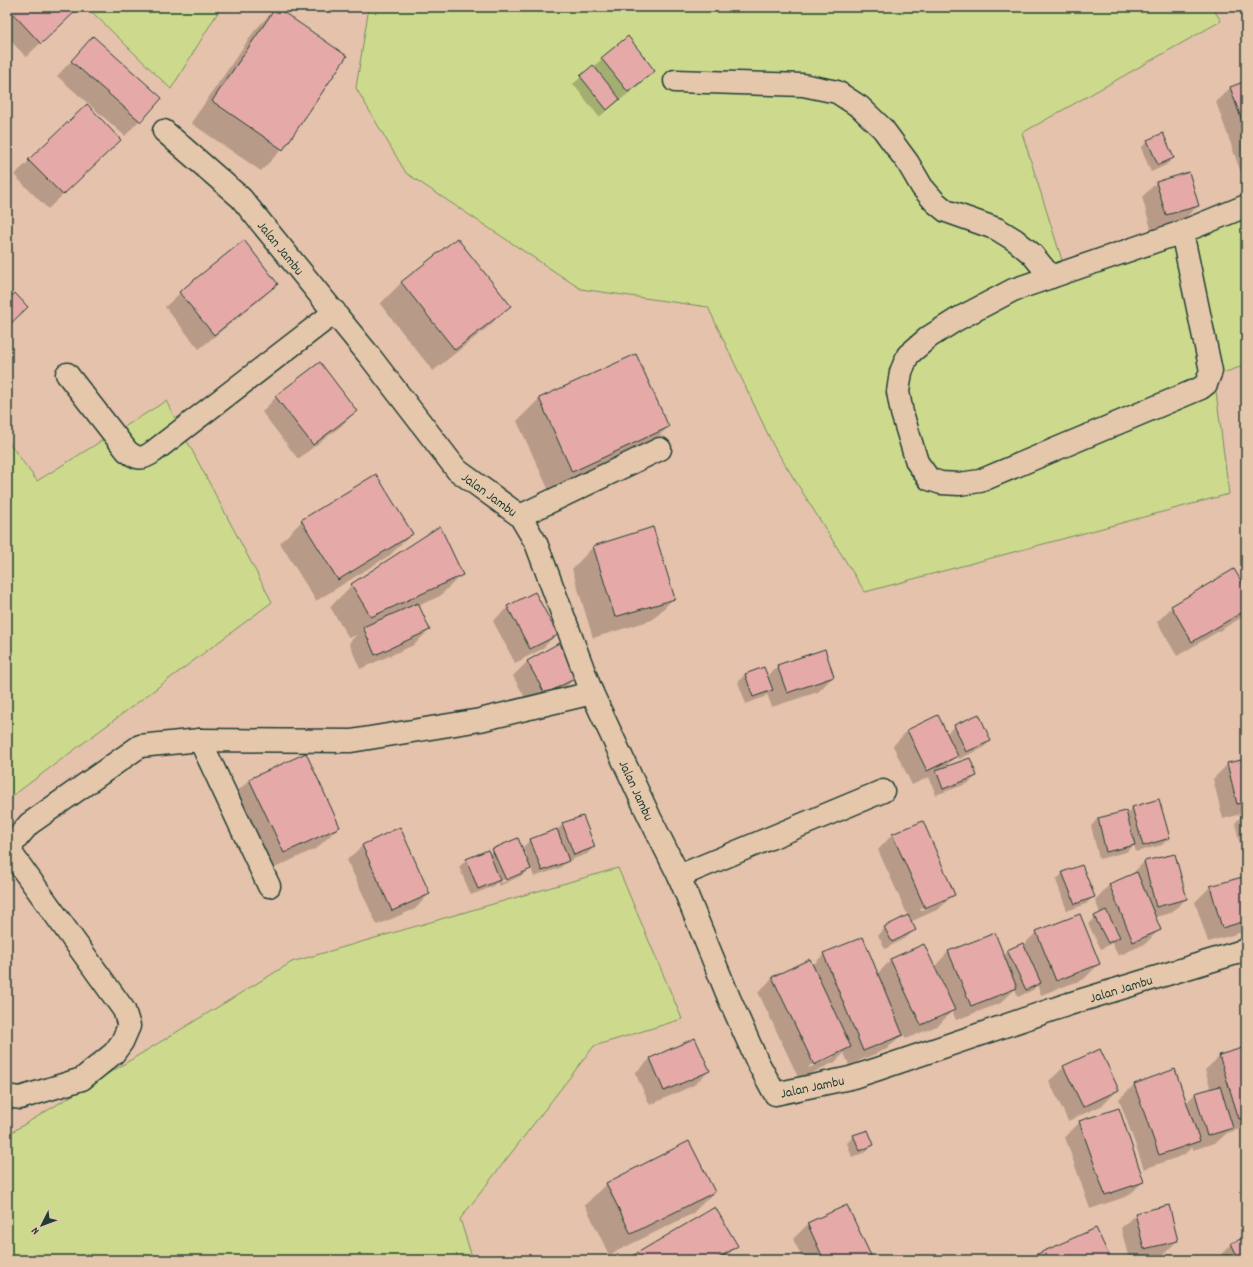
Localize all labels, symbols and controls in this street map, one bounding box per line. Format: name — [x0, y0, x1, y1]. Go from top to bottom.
street label: Jalan Jambu — [252, 217, 308, 280]
street label: Jalan Jambu — [457, 468, 521, 523]
street label: Jalan Jambu — [613, 757, 658, 825]
street label: Jalan Jambu — [1088, 971, 1155, 1009]
street label: Jalan Jambu — [779, 1071, 846, 1105]
north arrow — [22, 1205, 62, 1245]
text: N — [28, 1223, 44, 1238]

